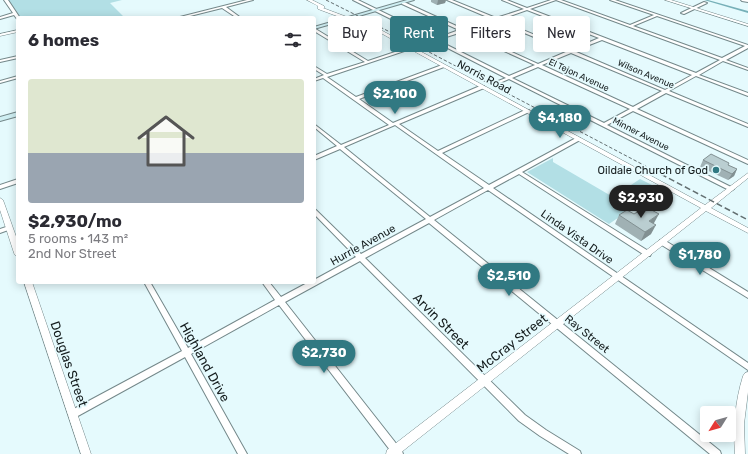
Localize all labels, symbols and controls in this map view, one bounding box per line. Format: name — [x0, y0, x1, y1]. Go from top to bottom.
chip: Buy — [328, 16, 382, 52]
chip: Rent — [390, 16, 448, 52]
chip: Filters — [456, 16, 525, 52]
chip: New — [533, 16, 590, 52]
icon: filters — [282, 29, 304, 51]
text: 6 homes — [28, 30, 99, 50]
street label: Norris Road — [455, 57, 513, 97]
street label: El Tejon Avenue — [547, 57, 611, 93]
street label: Wilson Avenue — [616, 58, 676, 90]
pin: $2,100 — [362, 81, 428, 115]
text: $2,100 — [373, 86, 417, 101]
icon: home — [130, 105, 202, 177]
pin: $4,180 — [527, 105, 593, 139]
text: $4,180 — [538, 110, 582, 125]
street label: Minner Avenue — [611, 115, 671, 153]
place label: Oildale Church of God — [598, 164, 708, 177]
marker: Oildale Church of God — [711, 165, 721, 175]
pin: $2,930 — [608, 185, 674, 219]
text: $2,930 — [618, 190, 664, 205]
street label: Linda Vista Drive — [538, 207, 616, 267]
text: $2,930/mo — [28, 211, 122, 231]
street label: Hurrle Avenue — [328, 222, 398, 268]
text: 5 rooms · 143 m² — [28, 231, 128, 246]
pin: $1,780 — [667, 242, 733, 276]
text: 2nd Nor Street — [28, 246, 116, 261]
text: $1,780 — [678, 247, 722, 262]
pin: $2,510 — [476, 263, 542, 297]
text: $2,510 — [487, 268, 531, 283]
street label: Arvin Street — [410, 290, 472, 352]
street label: McCray Street — [474, 311, 550, 375]
street label: Ray Street — [562, 312, 612, 356]
street label: Douglas Street — [46, 319, 91, 409]
street label: Highland Drive — [176, 320, 233, 405]
pin: $2,730 — [291, 340, 357, 374]
text: $2,730 — [301, 345, 347, 360]
north arrow — [700, 406, 736, 442]
map controls — [700, 406, 736, 442]

